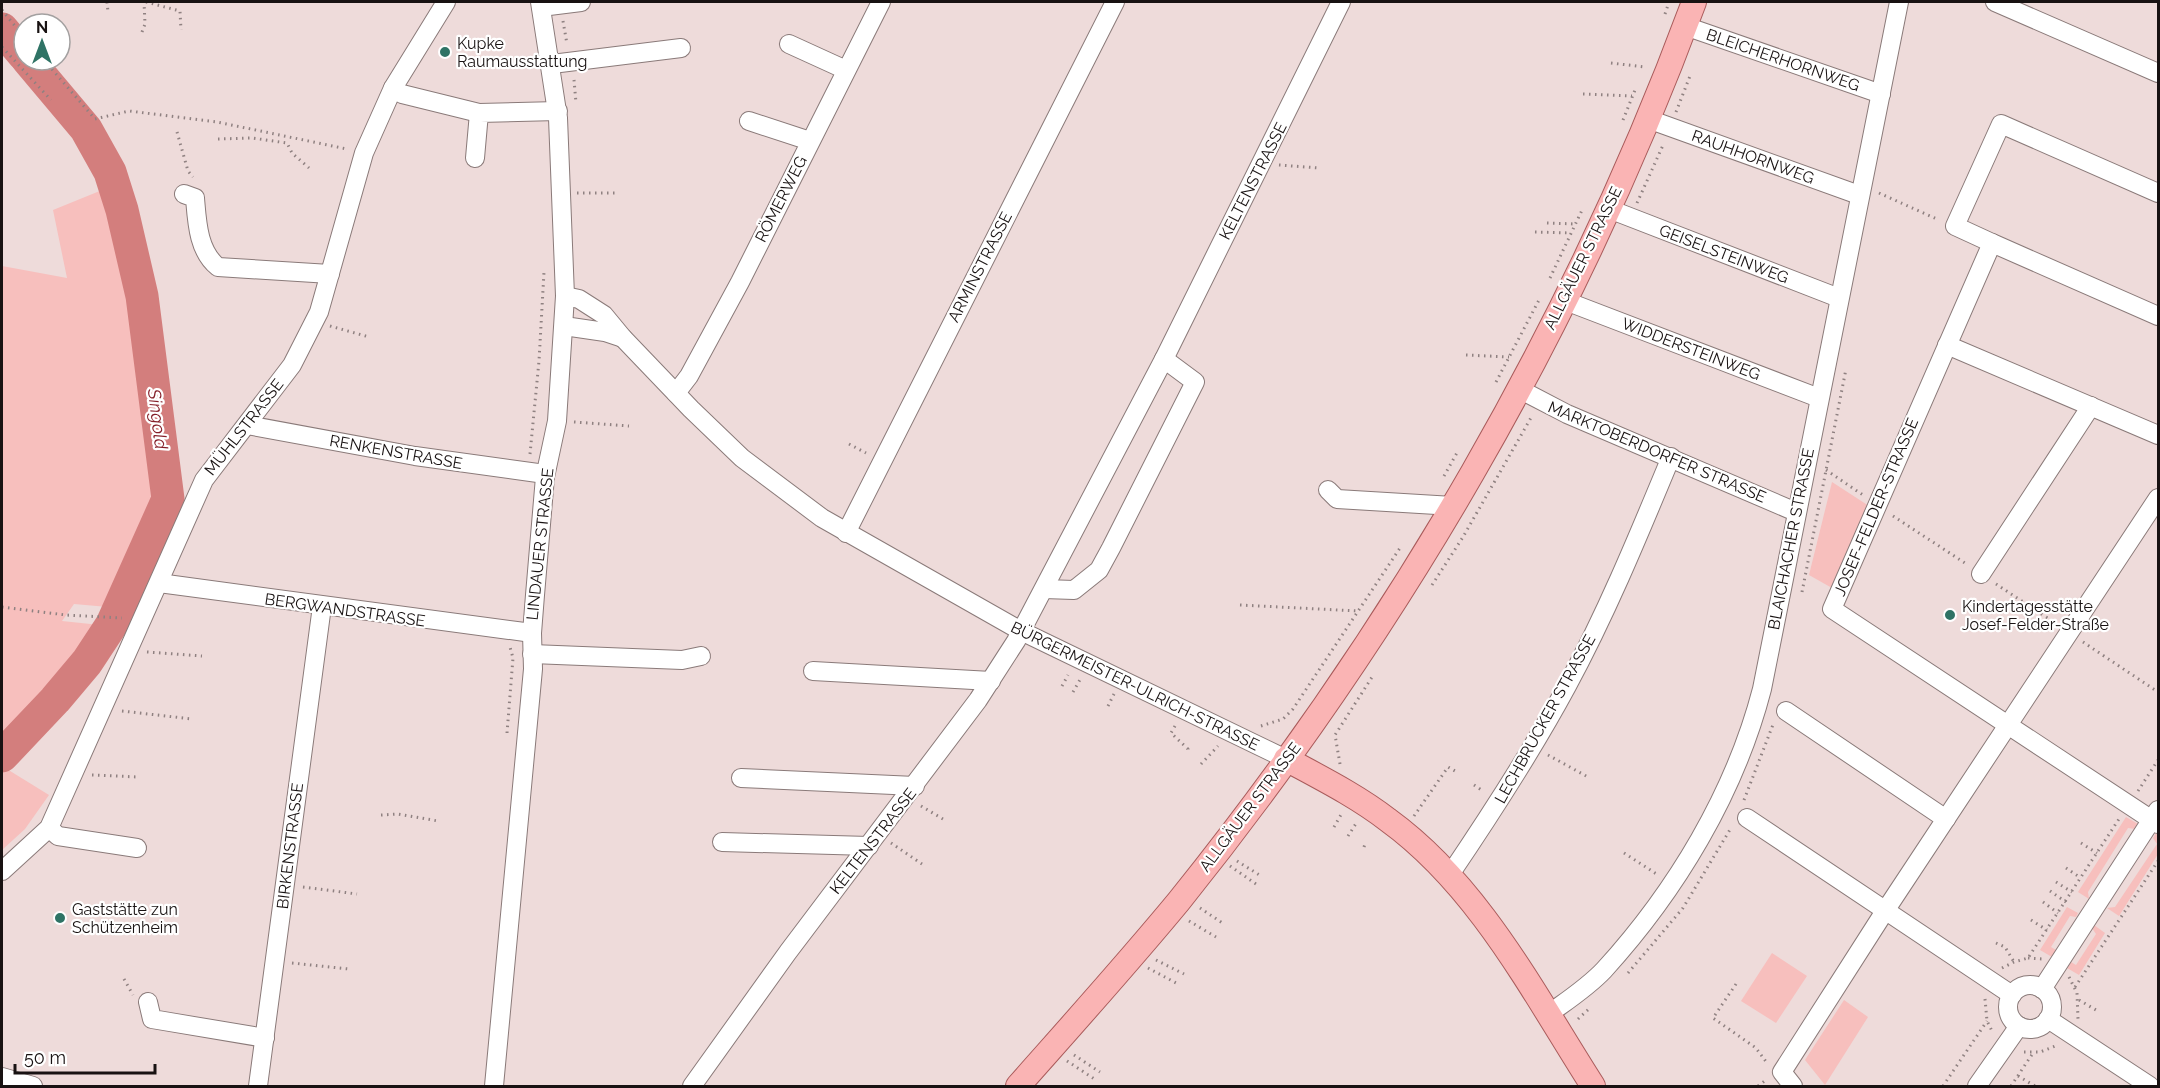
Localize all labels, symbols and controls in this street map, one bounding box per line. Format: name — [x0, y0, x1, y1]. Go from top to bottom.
north arrow — [12, 12, 72, 72]
text: N — [36, 18, 48, 37]
street label: BLEICHERHORNWEG — [1704, 25, 1862, 95]
place label: Kupke Raumausstattung — [457, 34, 587, 71]
marker: Kupke Raumausstattung — [438, 45, 452, 59]
street label: KELTENSTRASSE — [1215, 119, 1291, 243]
street label: RAUHHORNWEG — [1689, 126, 1817, 188]
street label: RÖMERWEG — [750, 152, 811, 245]
street label: ALLGÄUER STRASSE — [1539, 183, 1626, 333]
street label: ARMINSTRASSE — [944, 208, 1016, 325]
street label: GEISELSTEINWEG — [1657, 221, 1791, 287]
street label: WIDDERSTEINWEG — [1619, 314, 1763, 384]
street label: MÜHLSTRASSE — [200, 374, 288, 479]
water label: Singold — [144, 387, 172, 452]
street label: MARKTOBERDORFER STRASSE — [1545, 397, 1769, 507]
street label: JOSEF-FELDER-STRASSE — [1830, 415, 1922, 599]
street label: RENKENSTRASSE — [328, 431, 464, 473]
street label: BLAICHACHER STRASSE — [1764, 446, 1818, 631]
street label: LINDAUER STRASSE — [523, 467, 557, 621]
street label: BERGWANDSTRASSE — [263, 589, 427, 631]
place label: Kindertagesstätte Josef-Felder-Straße — [1962, 597, 2109, 634]
marker: Kindertagesstätte Josef-Felder-Straße — [1943, 608, 1957, 622]
street label: BÜRGERMEISTER-ULRICH-STRASSE — [1008, 617, 1263, 755]
street label: LECHBRUCKER STRASSE — [1491, 631, 1599, 807]
street label: ALLGÄUER STRASSE — [1194, 738, 1305, 875]
street label: BIRKENSTRASSE — [273, 782, 307, 910]
street label: KELTENSTRASSE — [826, 784, 920, 898]
place label: Gaststätte zun Schützenheim — [72, 900, 178, 937]
marker: Gaststätte zun Schützenheim — [53, 911, 67, 925]
scale bar — [15, 1037, 154, 1075]
text: 50 m — [24, 1047, 66, 1068]

